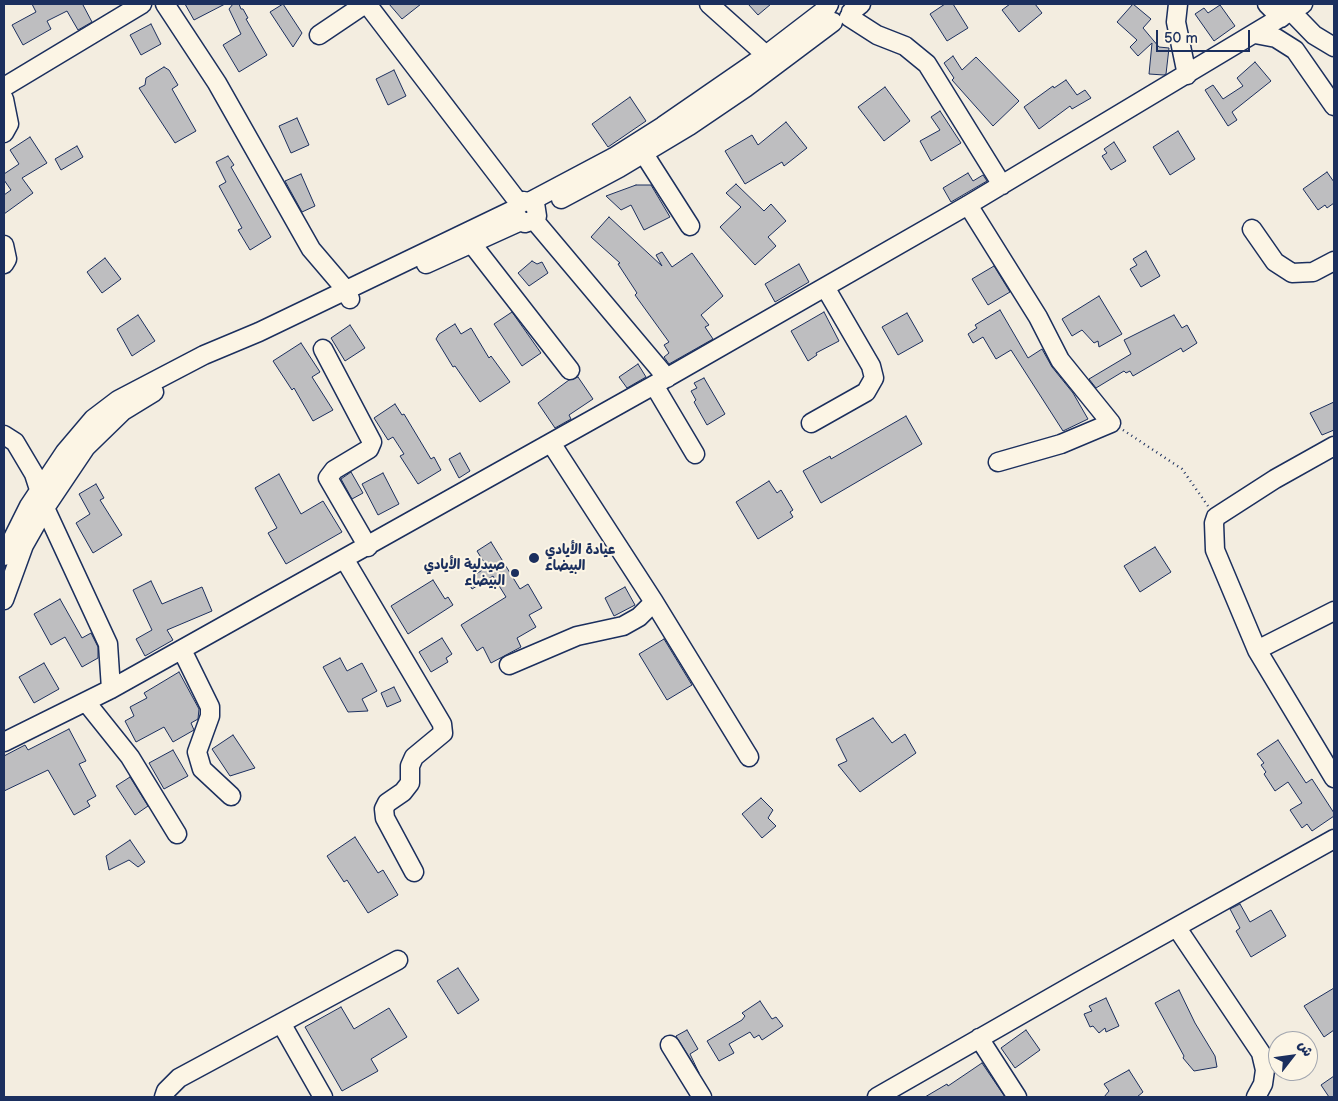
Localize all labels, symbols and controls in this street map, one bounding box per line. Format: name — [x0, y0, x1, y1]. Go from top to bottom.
scale bar — [1158, 20, 1252, 52]
text: 50 m — [1164, 29, 1198, 48]
place label: عيادة الأيادي البيضاء — [545, 542, 615, 574]
marker: عيادة الأيادي البيضاء — [527, 551, 541, 565]
place label: صيدلية الأيادي البيضاء — [424, 557, 505, 590]
marker: صيدلية الأيادي البيضاء — [509, 567, 521, 579]
north arrow — [1268, 1031, 1318, 1081]
text: ش — [1294, 1038, 1317, 1060]

